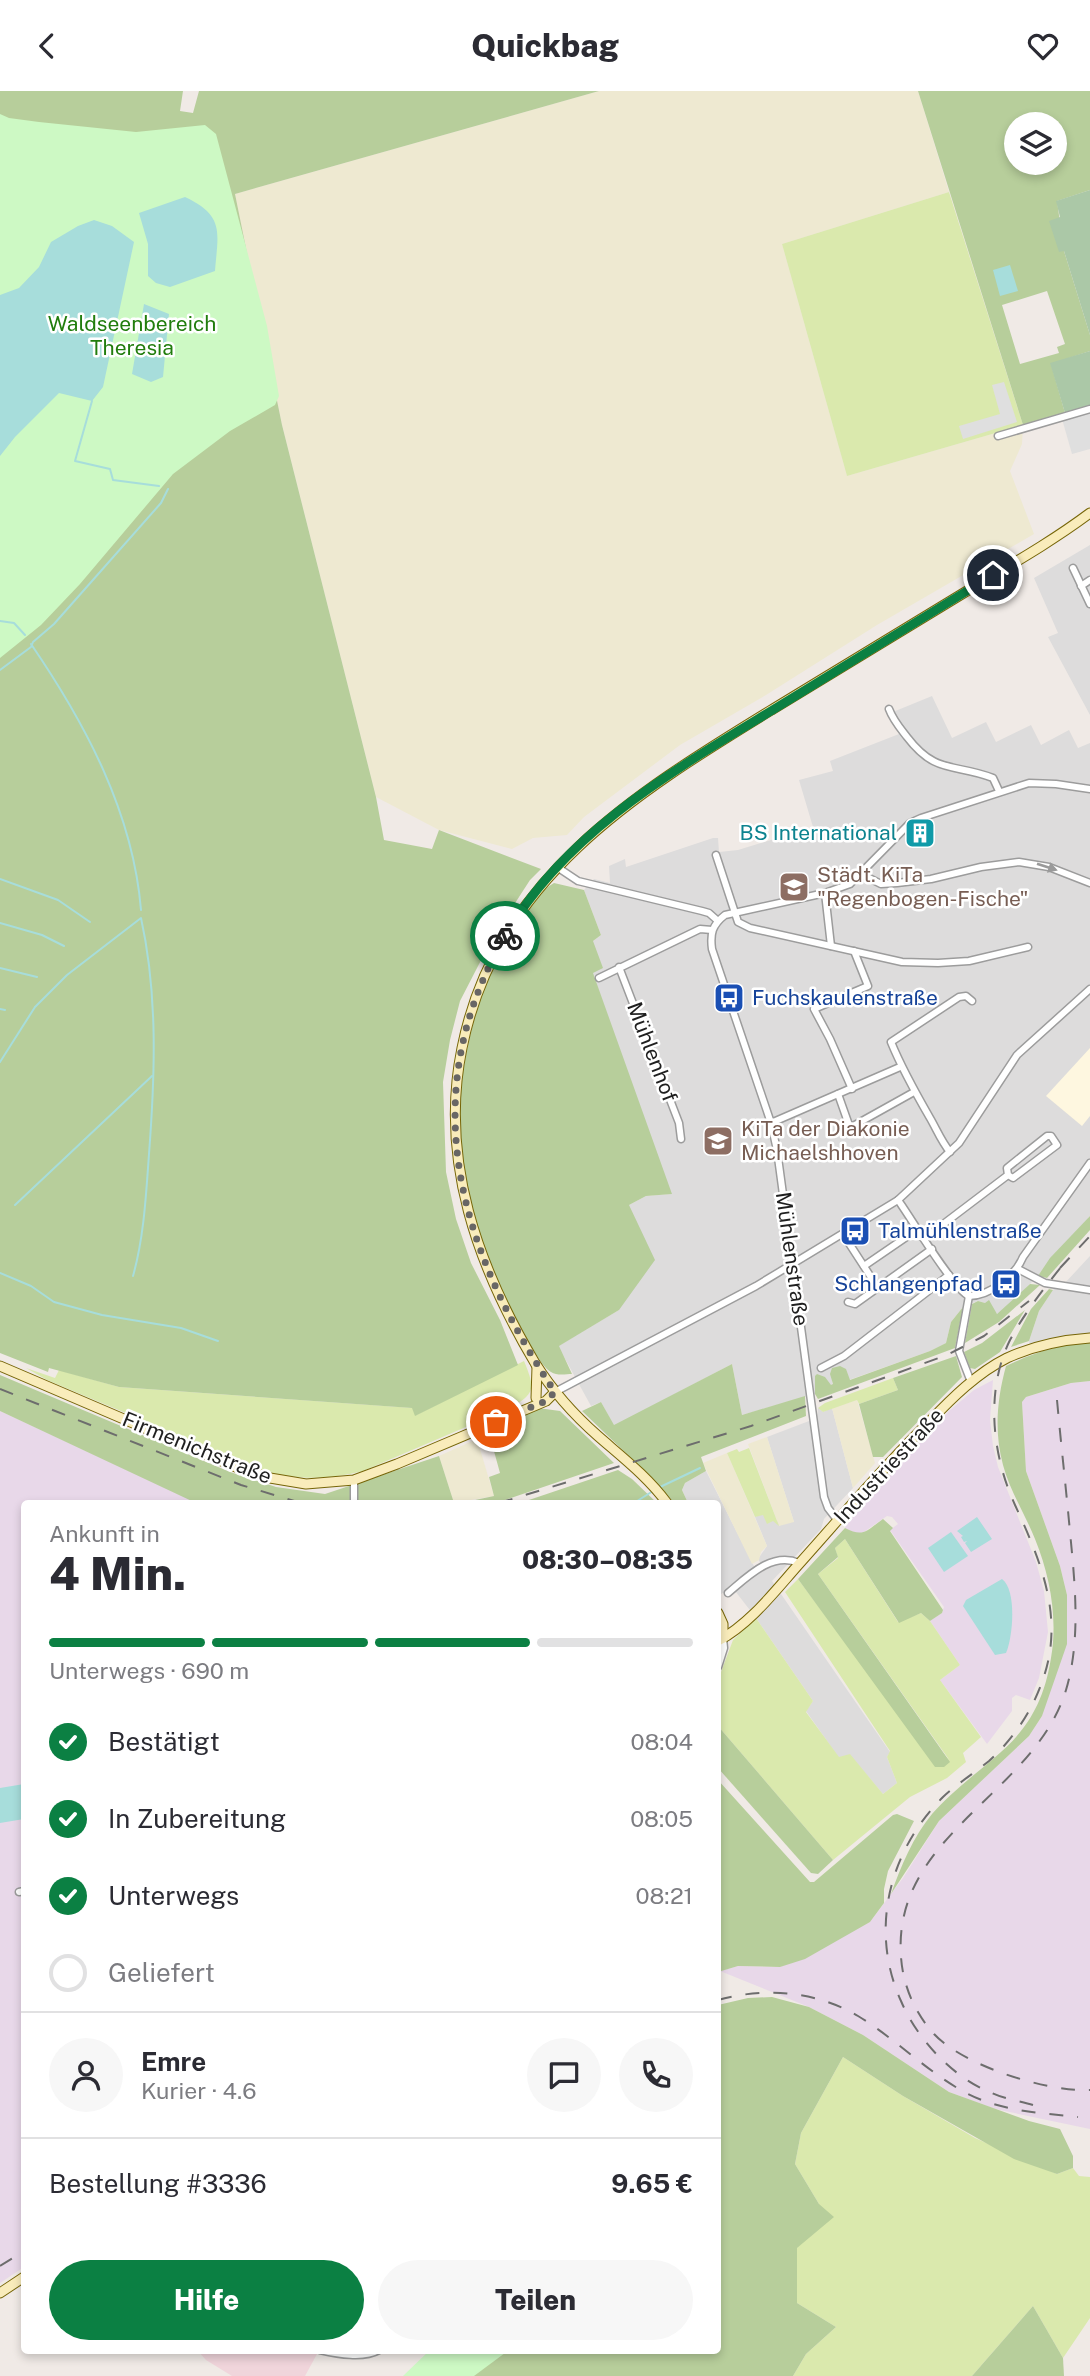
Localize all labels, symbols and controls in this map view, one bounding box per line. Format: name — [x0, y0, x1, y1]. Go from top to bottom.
icon: back — [28, 27, 66, 65]
text: Quickbag — [471, 27, 619, 64]
icon: heart — [1024, 27, 1062, 65]
map controls — [1004, 112, 1067, 175]
button: layers — [1004, 112, 1067, 175]
park label: Waldseenbereich Theresia — [48, 311, 216, 360]
pin — [963, 545, 1023, 605]
icon: home — [974, 556, 1012, 594]
building icon: BS International — [903, 816, 937, 850]
place label: BS International — [740, 820, 897, 845]
place label: Städt. KiTa "Regenbogen-Fische" — [817, 862, 1028, 911]
one-way arrow — [1036, 862, 1057, 873]
school or university icon: Städt. KiTa "Regenbogen-Fische" — [777, 870, 811, 904]
courier — [470, 901, 540, 971]
icon: bike — [486, 917, 524, 955]
bus stop icon: Fuchskaulenstraße — [712, 981, 746, 1015]
place label: Fuchskaulenstraße — [752, 985, 938, 1010]
street label: Mühlenhof — [622, 998, 683, 1105]
place label: KiTa der Diakonie Michaelshhoven — [741, 1116, 910, 1165]
school or university icon: KiTa der Diakonie Michaelshhoven — [701, 1124, 735, 1158]
street label: Mühlenstraße — [771, 1190, 814, 1328]
bus stop icon: Talmühlenstraße — [838, 1214, 872, 1248]
place label: Talmühlenstraße — [878, 1218, 1042, 1243]
bus stop icon: Schlangenpfad — [989, 1267, 1023, 1301]
place label: Schlangenpfad — [834, 1271, 983, 1296]
pin — [466, 1392, 526, 1452]
icon: bag — [477, 1403, 515, 1441]
street label: Industriestraße — [829, 1403, 949, 1529]
street label: Firmenichstraße — [119, 1406, 276, 1489]
text: Ankunft in — [49, 1520, 160, 1547]
text: 08:30–08:35 — [522, 1544, 693, 1575]
text: 4 Min. — [49, 1546, 186, 1600]
text: Unterwegs · 690 m — [49, 1657, 249, 1684]
icon: check — [49, 1723, 87, 1761]
text: Bestätigt — [108, 1726, 220, 1757]
text: 08:04 — [631, 1728, 693, 1755]
icon: check — [49, 1800, 87, 1838]
text: In Zubereitung — [108, 1803, 286, 1834]
text: 08:05 — [630, 1805, 693, 1832]
icon: check — [49, 1877, 87, 1915]
text: Unterwegs — [108, 1880, 239, 1911]
text: 08:21 — [635, 1882, 693, 1909]
text: Geliefert — [108, 1957, 215, 1988]
button: person — [49, 2038, 123, 2112]
button: chat — [527, 2038, 601, 2112]
button: phone — [619, 2038, 693, 2112]
text: Emre — [141, 2046, 206, 2077]
text: Kurier · 4.6 — [141, 2077, 256, 2104]
text: Bestellung #3336 — [49, 2168, 267, 2199]
text: 9.65 € — [611, 2168, 693, 2199]
button: Hilfe — [49, 2260, 364, 2340]
button: Teilen — [378, 2260, 693, 2340]

